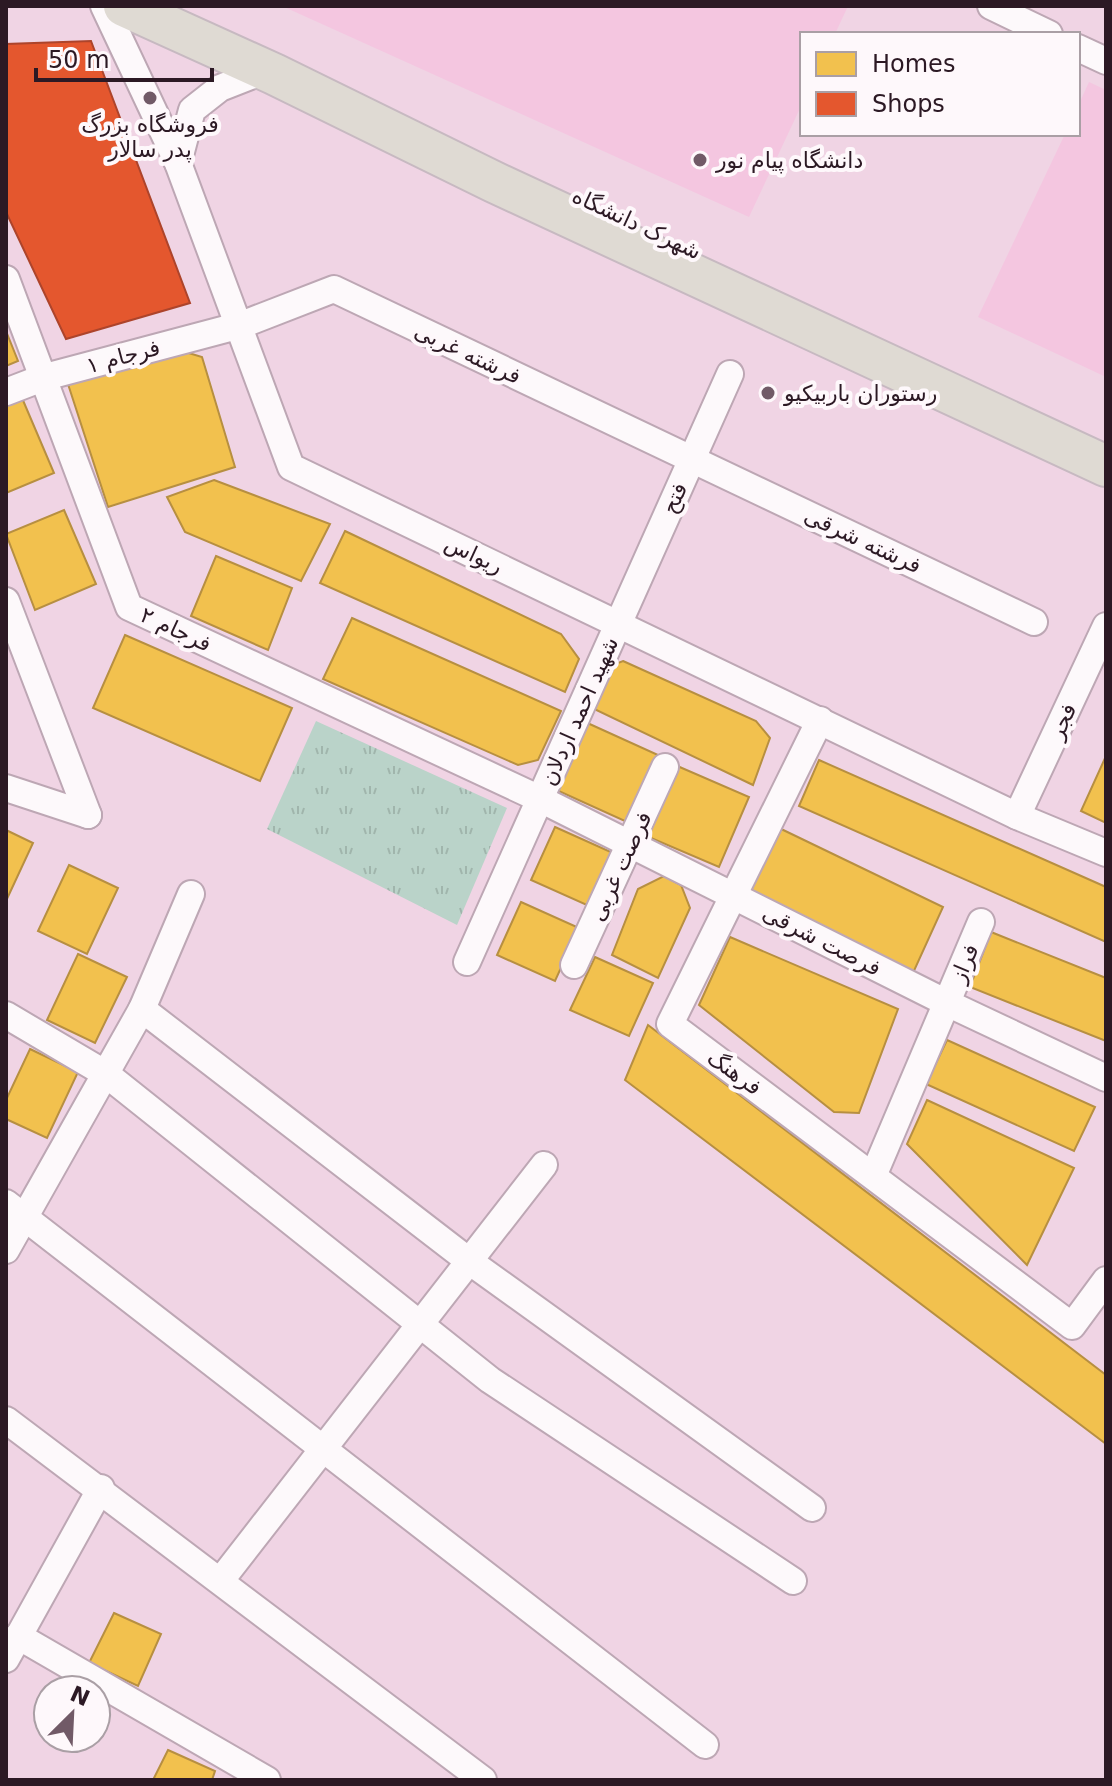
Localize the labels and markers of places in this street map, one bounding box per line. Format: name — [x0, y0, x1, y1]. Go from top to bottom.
marker: فروشگاه بزرگ پدر سالار — [141, 89, 159, 107]
place label: فروشگاه بزرگ پدر سالار — [81, 112, 219, 163]
place label: دانشگاه پیام نور — [715, 148, 863, 174]
marker: دانشگاه پیام نور — [691, 151, 709, 169]
place label: رستوران باربیکیو — [783, 381, 937, 406]
marker: رستوران باربیکیو — [759, 384, 777, 402]

